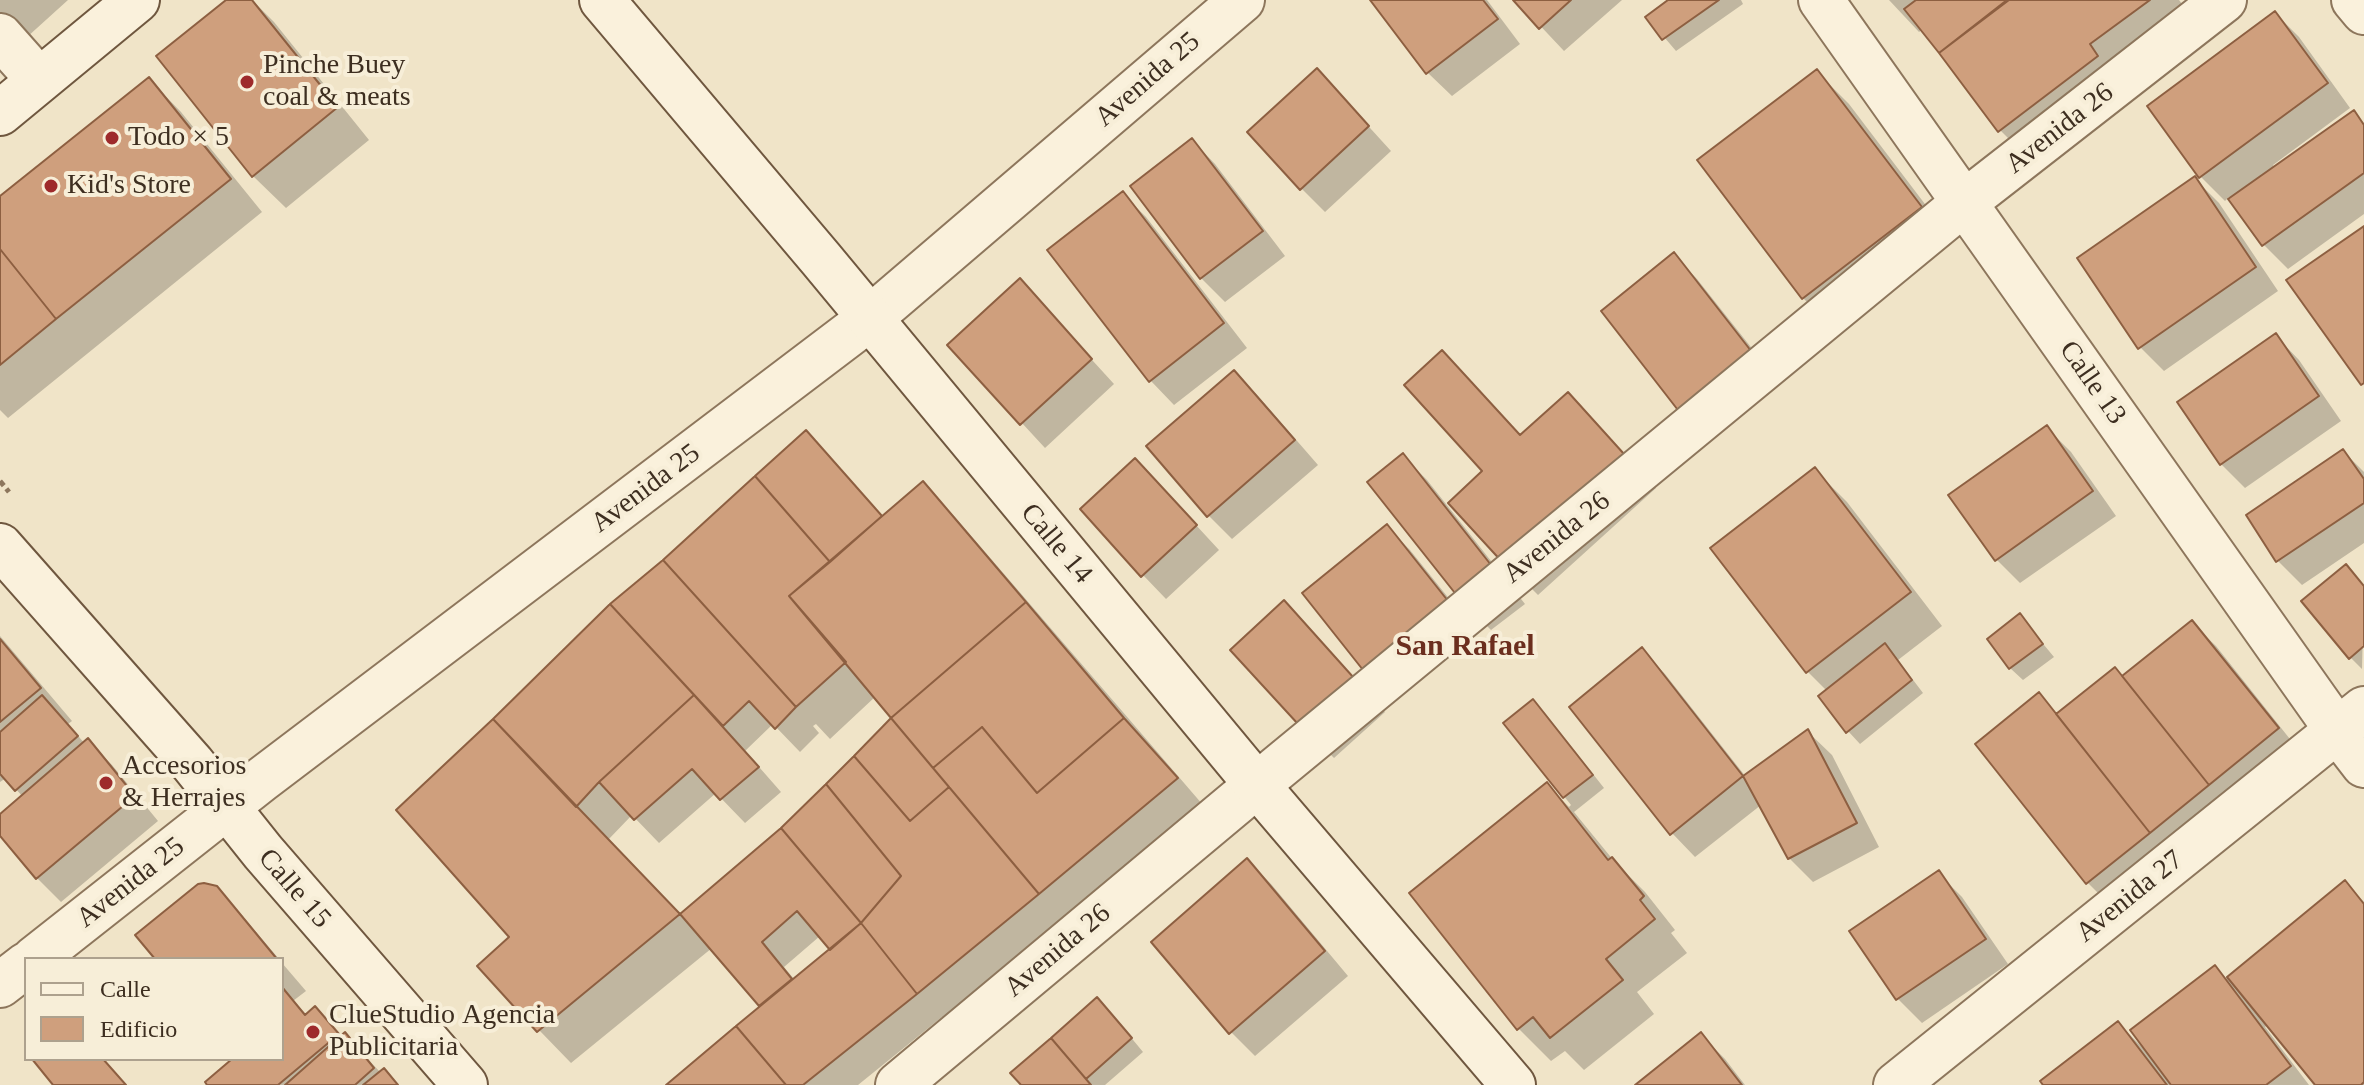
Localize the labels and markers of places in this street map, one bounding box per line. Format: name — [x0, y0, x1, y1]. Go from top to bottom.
place label: Pinche Buey coal & meats — [263, 49, 411, 115]
marker: Pinche Buey coal & meats — [238, 73, 256, 91]
place label: Todo × 5 — [128, 121, 229, 155]
marker: Todo × 5 — [103, 129, 121, 147]
place label: Kid's Store — [67, 169, 191, 203]
marker: Kid's Store — [42, 177, 60, 195]
place label: Accesorios & Herrajes — [122, 750, 246, 816]
marker: Accesorios & Herrajes — [97, 774, 115, 792]
place label: ClueStudio Agencia Publicitaria — [329, 999, 555, 1065]
marker: ClueStudio Agencia Publicitaria — [304, 1023, 322, 1041]

